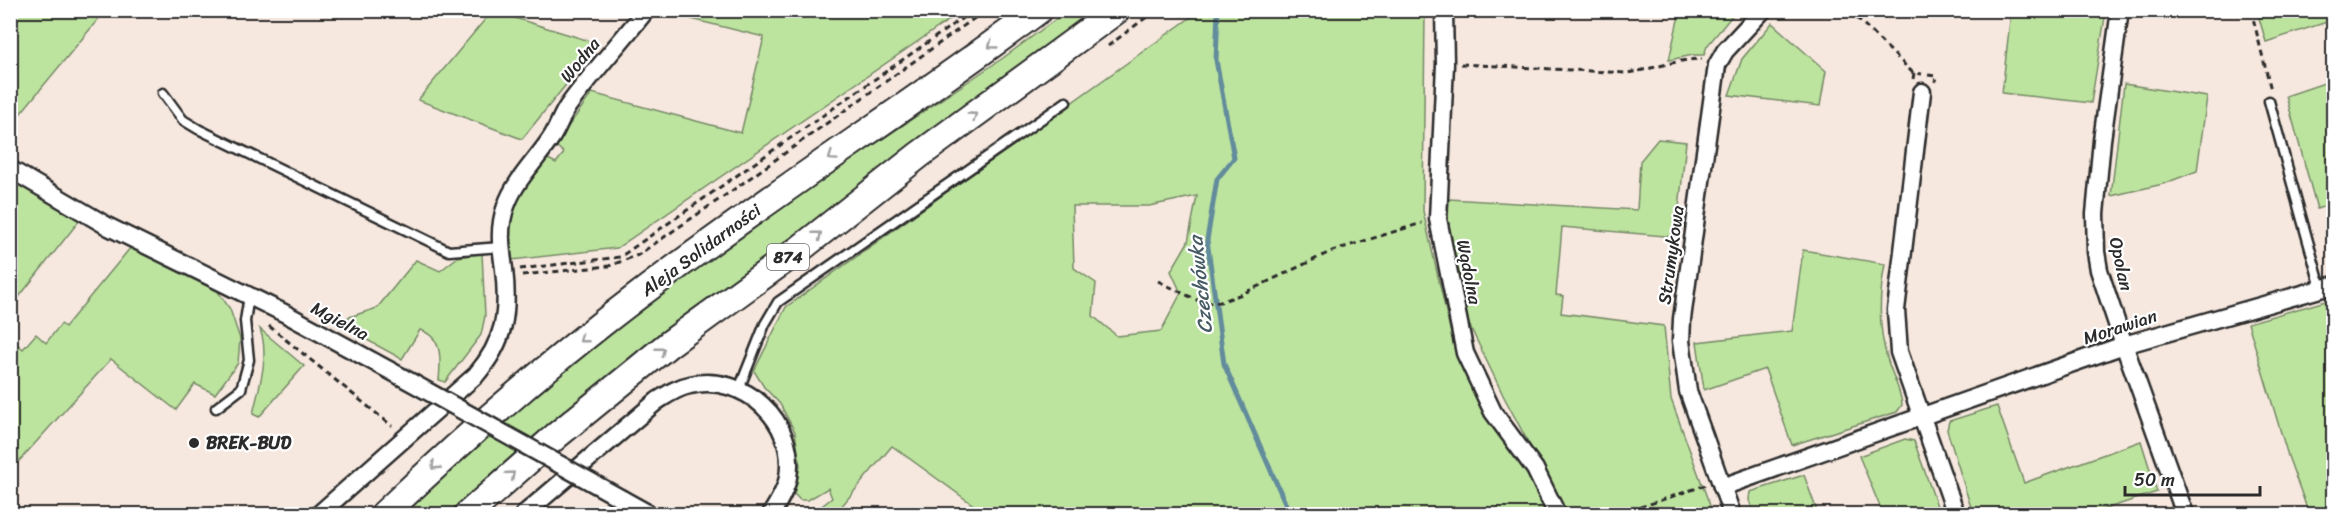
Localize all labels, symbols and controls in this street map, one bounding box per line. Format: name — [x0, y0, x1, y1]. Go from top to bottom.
street label: Wodna — [551, 29, 609, 90]
one-way arrow — [987, 38, 998, 49]
one-way arrow — [966, 112, 977, 123]
one-way arrow — [828, 150, 839, 161]
street label: Aleja Solidarności — [633, 194, 769, 306]
street label: Strumykowa — [1648, 203, 1694, 307]
one-way arrow — [811, 231, 822, 242]
water label: Czechówka — [1178, 232, 1223, 335]
street label: Opolan — [2100, 234, 2142, 294]
street label: Wądolna — [1447, 237, 1491, 308]
road number: 874 — [767, 244, 809, 270]
street label: Mgielna — [305, 292, 375, 350]
street label: Morawian — [2079, 300, 2162, 354]
one-way arrow — [579, 332, 590, 343]
one-way arrow — [655, 347, 666, 358]
place label: BREK-BUD — [206, 427, 292, 459]
marker: BREK-BUD — [187, 436, 201, 450]
one-way arrow — [431, 459, 442, 470]
scale bar — [2125, 459, 2260, 497]
text: 50 m — [2134, 464, 2175, 496]
one-way arrow — [504, 471, 515, 482]

